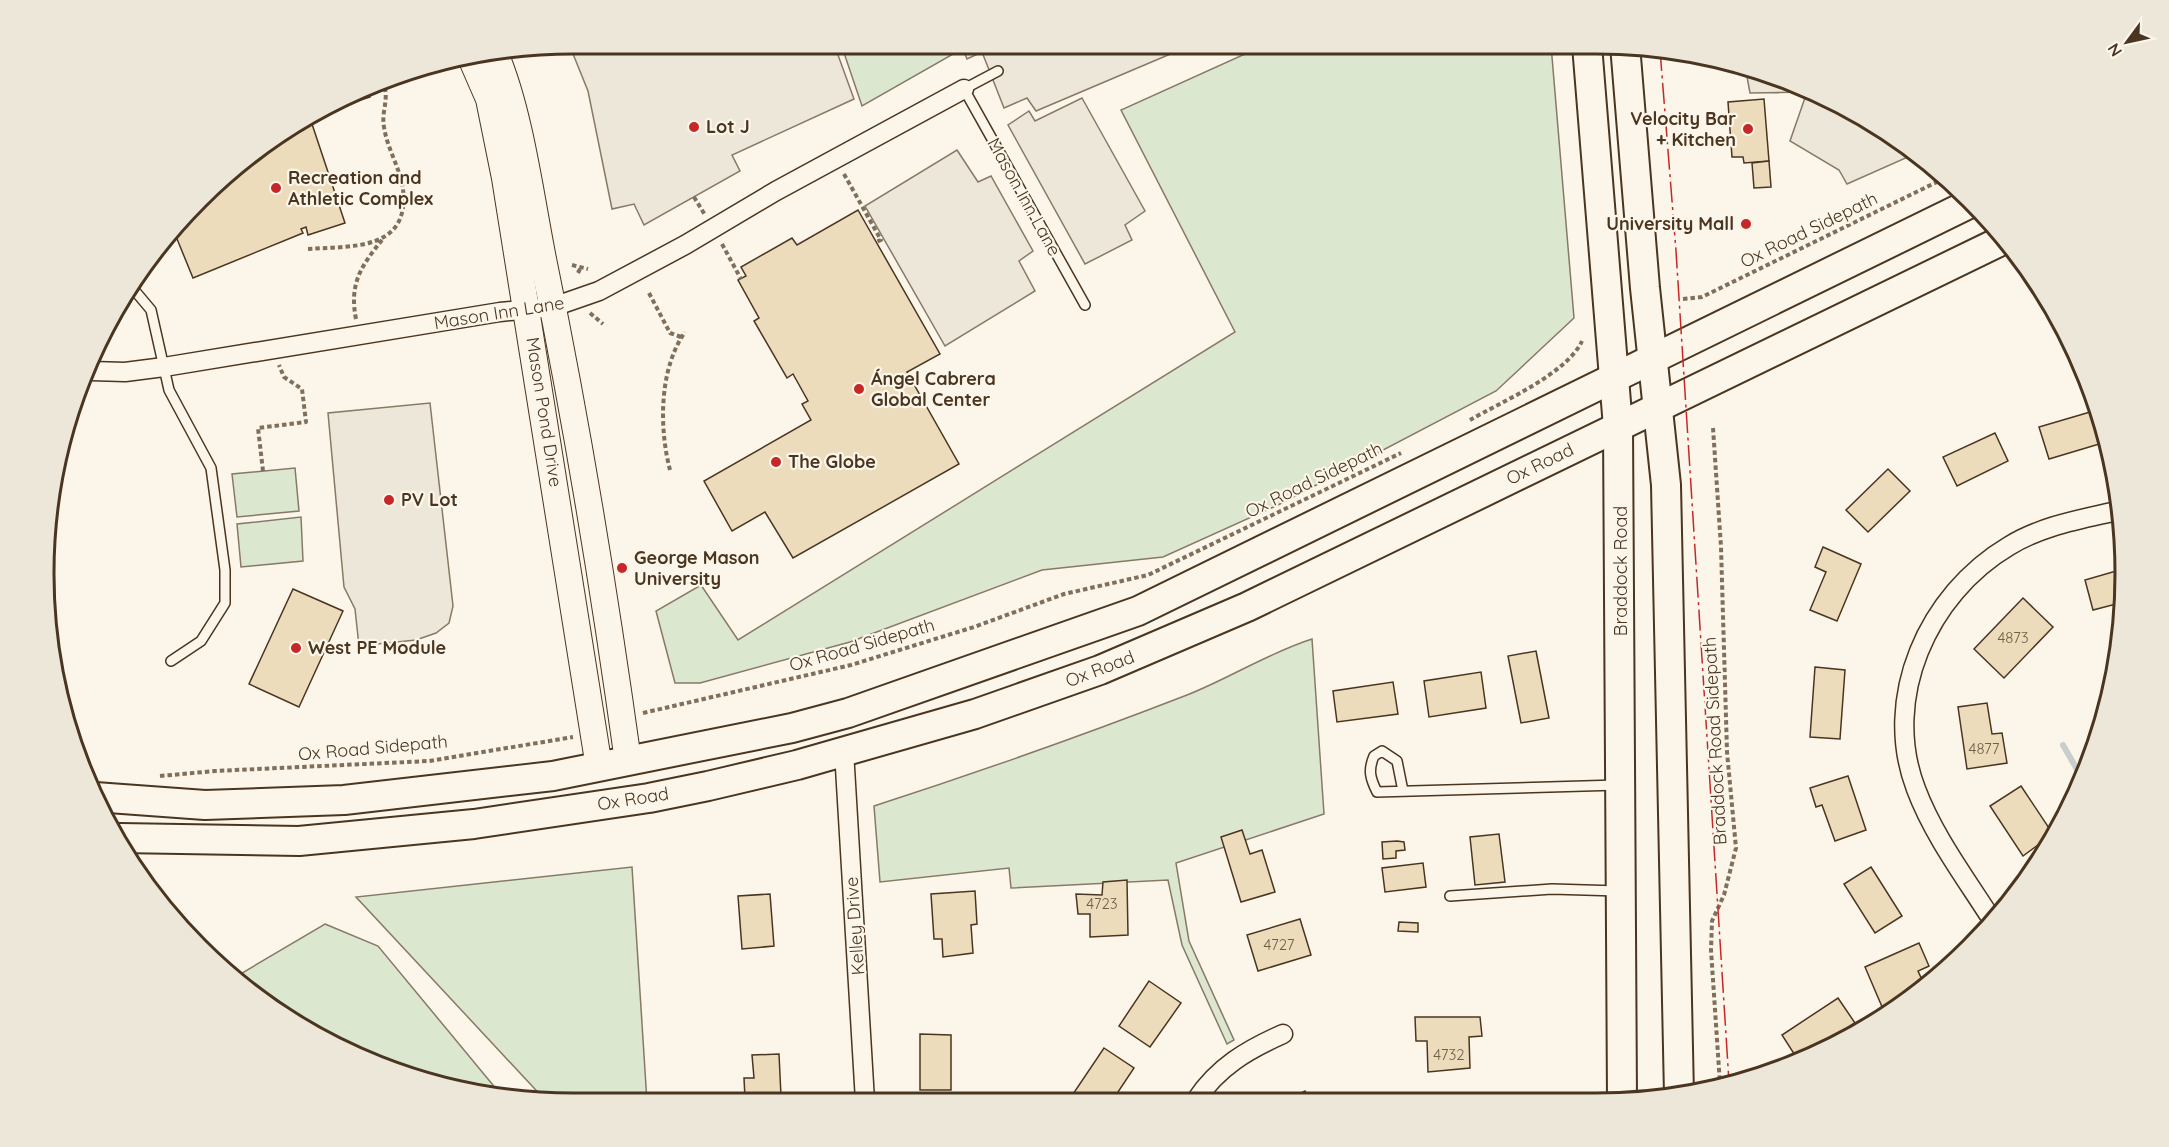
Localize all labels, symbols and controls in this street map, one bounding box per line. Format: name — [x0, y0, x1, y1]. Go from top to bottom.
north arrow — [2097, 12, 2157, 72]
text: N — [2103, 40, 2126, 61]
place label: Velocity Bar + Kitchen — [1630, 107, 1736, 151]
place label: Lot J — [706, 115, 750, 138]
marker: Lot J — [687, 120, 701, 134]
marker: Velocity Bar + Kitchen — [1741, 122, 1755, 136]
street label: Mason Inn Lane — [982, 134, 1066, 260]
place label: Recreation and Athletic Complex — [288, 166, 433, 210]
marker: Recreation and Athletic Complex — [269, 181, 283, 195]
street label: Ox Road Sidepath — [1736, 186, 1881, 273]
place label: University Mall — [1606, 212, 1734, 235]
marker: University Mall — [1739, 217, 1753, 231]
street label: Mason Inn Lane — [432, 291, 566, 334]
street label: Mason Pond Drive — [521, 335, 568, 488]
place label: Ángel Cabrera Global Center — [871, 367, 996, 411]
marker: Ángel Cabrera Global Center — [852, 382, 866, 396]
street label: Ox Road Sidepath — [1241, 436, 1386, 523]
street label: Ox Road — [1502, 437, 1577, 490]
place label: The Globe — [788, 450, 876, 473]
marker: The Globe — [769, 455, 783, 469]
place label: PV Lot — [401, 488, 458, 511]
marker: PV Lot — [382, 493, 396, 507]
street label: Braddock Road — [1609, 506, 1632, 636]
place label: George Mason University — [634, 546, 759, 590]
marker: George Mason University — [615, 561, 629, 575]
street label: Ox Road Sidepath — [787, 613, 937, 676]
house number: 4873 — [1997, 628, 2029, 647]
place label: West PE Module — [308, 636, 446, 659]
street label: Braddock Road Sidepath — [1698, 636, 1731, 846]
marker: West PE Module — [289, 641, 303, 655]
street label: Ox Road — [1062, 645, 1138, 692]
street label: Ox Road Sidepath — [297, 730, 449, 765]
house number: 4877 — [1969, 739, 2000, 758]
street label: Ox Road — [596, 782, 670, 815]
street label: Kelley Drive — [840, 876, 869, 976]
house number: 4723 — [1086, 894, 1118, 913]
house number: 4727 — [1264, 935, 1295, 954]
house number: 4732 — [1433, 1045, 1465, 1064]

